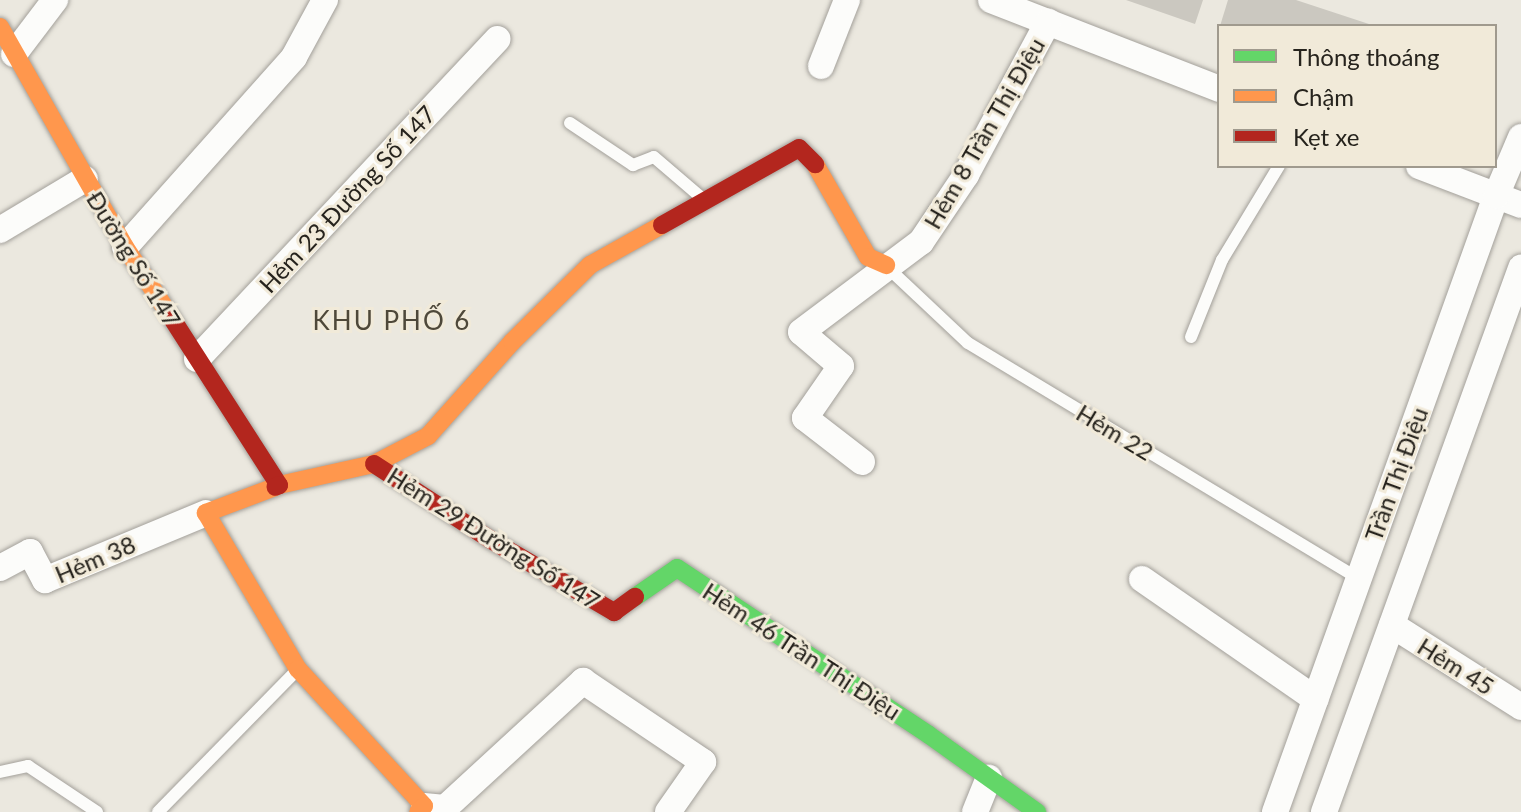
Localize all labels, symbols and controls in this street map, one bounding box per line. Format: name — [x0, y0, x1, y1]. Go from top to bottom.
legend — [1217, 24, 1497, 168]
street label: Hẻm 8 Trần Thị Điệu — [917, 32, 1051, 234]
text: Thông thoáng — [1293, 42, 1439, 71]
text: Chậm — [1293, 82, 1354, 111]
street label: Hẻm 23 Đường Số 147 — [253, 100, 441, 298]
text: Kẹt xe — [1293, 122, 1359, 151]
street label: Đường Số 147 — [81, 186, 187, 332]
district label: KHU PHỐ 6 — [313, 305, 471, 337]
street label: Hẻm 22 — [1071, 398, 1159, 466]
street label: Trần Thị Điệu — [1358, 403, 1434, 545]
street label: Hẻm 29 Đường Số 147 — [382, 461, 606, 615]
street label: Hẻm 38 — [51, 529, 139, 589]
street label: Hẻm 46 Trần Thị Điệu — [697, 576, 907, 726]
street label: Hẻm 45 — [1413, 631, 1499, 701]

